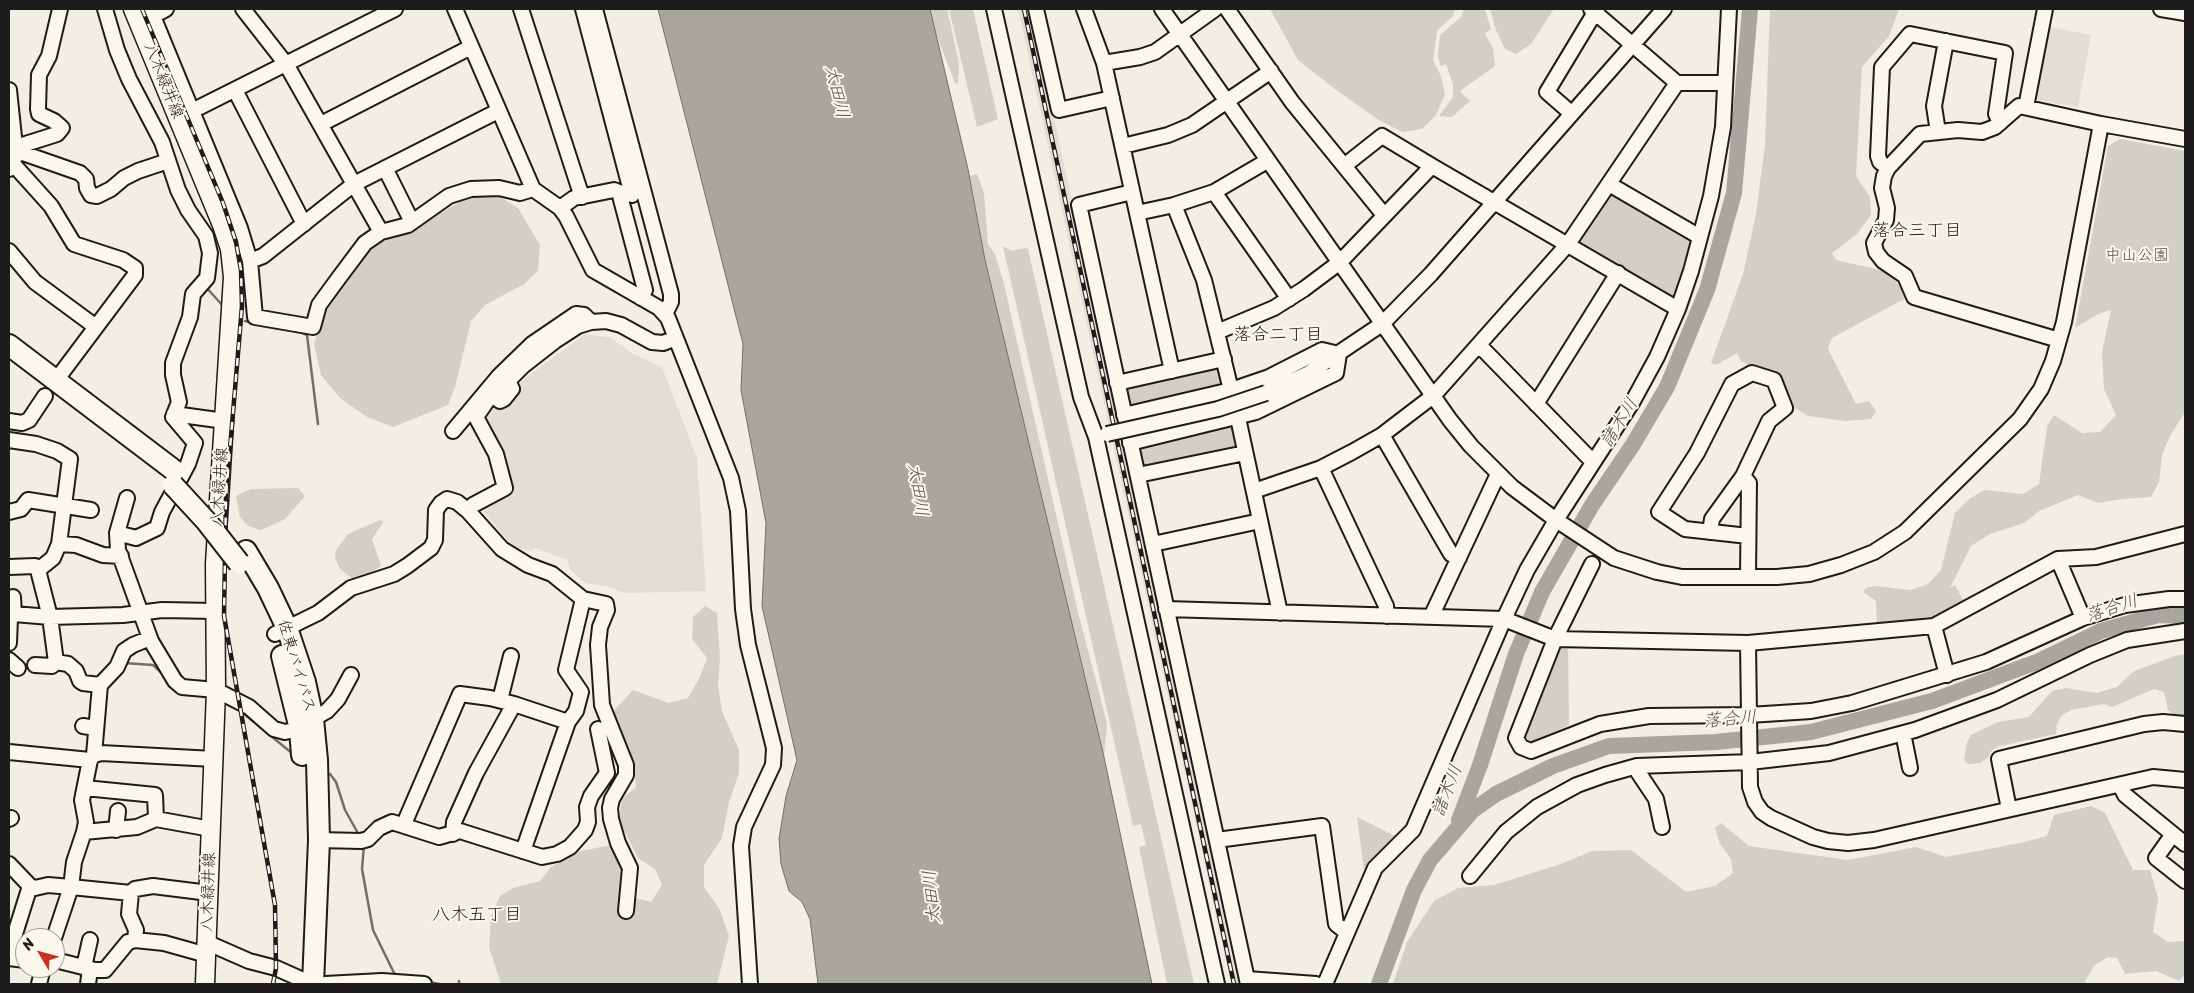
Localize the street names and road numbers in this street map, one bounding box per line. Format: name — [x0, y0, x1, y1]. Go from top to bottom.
street label: 八木緑井線 — [139, 40, 187, 122]
street label: 八木緑井線 — [208, 446, 232, 528]
street label: 佐東バイパス — [273, 617, 319, 715]
street label: 八木緑井線 — [198, 852, 220, 932]

